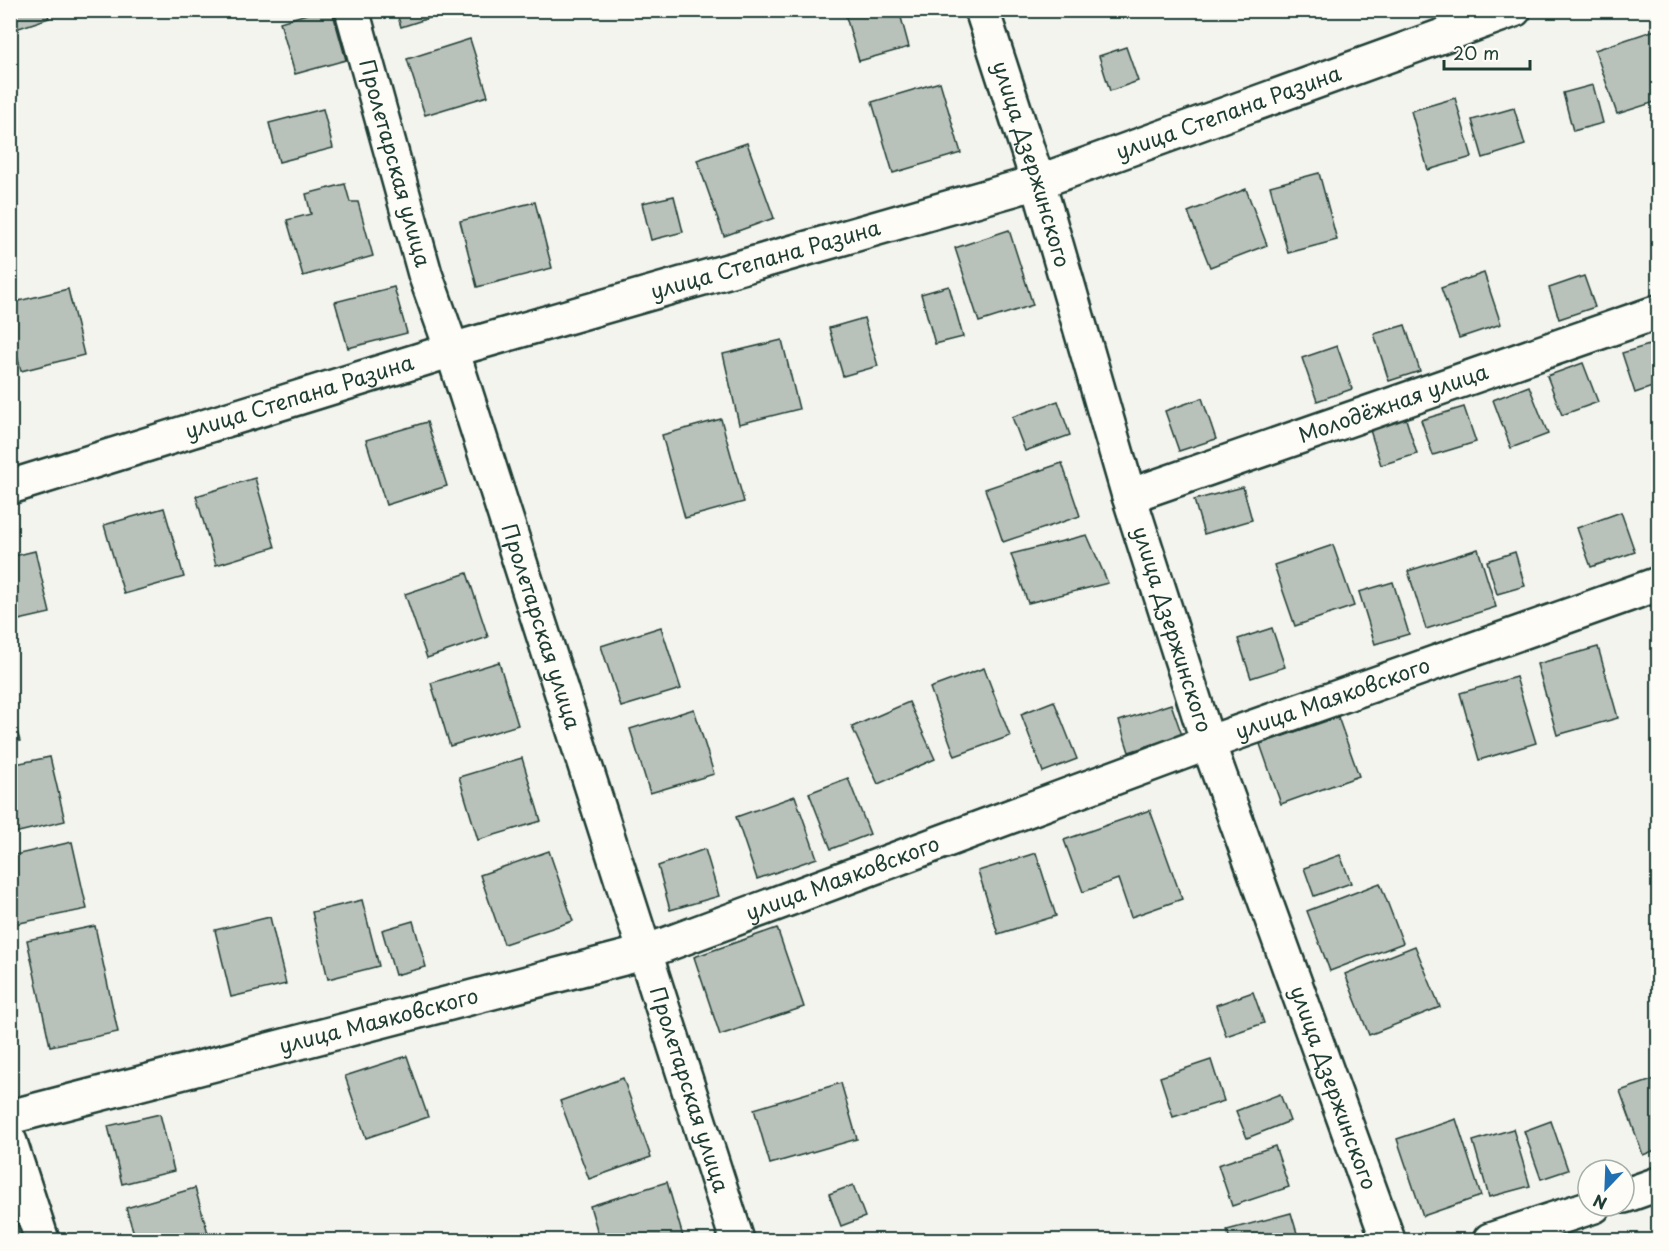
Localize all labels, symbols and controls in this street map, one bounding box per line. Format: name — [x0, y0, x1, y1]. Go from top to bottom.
scale bar — [1444, 33, 1530, 71]
text: 20 m — [1453, 39, 1499, 66]
street label: Пролетарская улица — [352, 55, 441, 271]
street label: улица Дзержинского — [986, 56, 1080, 271]
street label: улица Степана Разина — [1111, 56, 1346, 167]
street label: улица Степана Разина — [646, 210, 885, 306]
street label: улица Степана Разина — [181, 345, 418, 446]
street label: Молодёжная улица — [1293, 354, 1493, 450]
street label: Пролетарская улица — [495, 519, 591, 734]
street label: улица Дзержинского — [1126, 522, 1222, 736]
street label: улица Маяковского — [1230, 648, 1434, 746]
street label: улица Маяковского — [740, 826, 944, 928]
street label: улица Маяковского — [275, 978, 481, 1061]
street label: улица Дзержинского — [1283, 981, 1386, 1194]
street label: Пролетарская улица — [643, 982, 739, 1197]
north arrow — [1576, 1158, 1636, 1218]
text: N — [1589, 1189, 1610, 1216]

